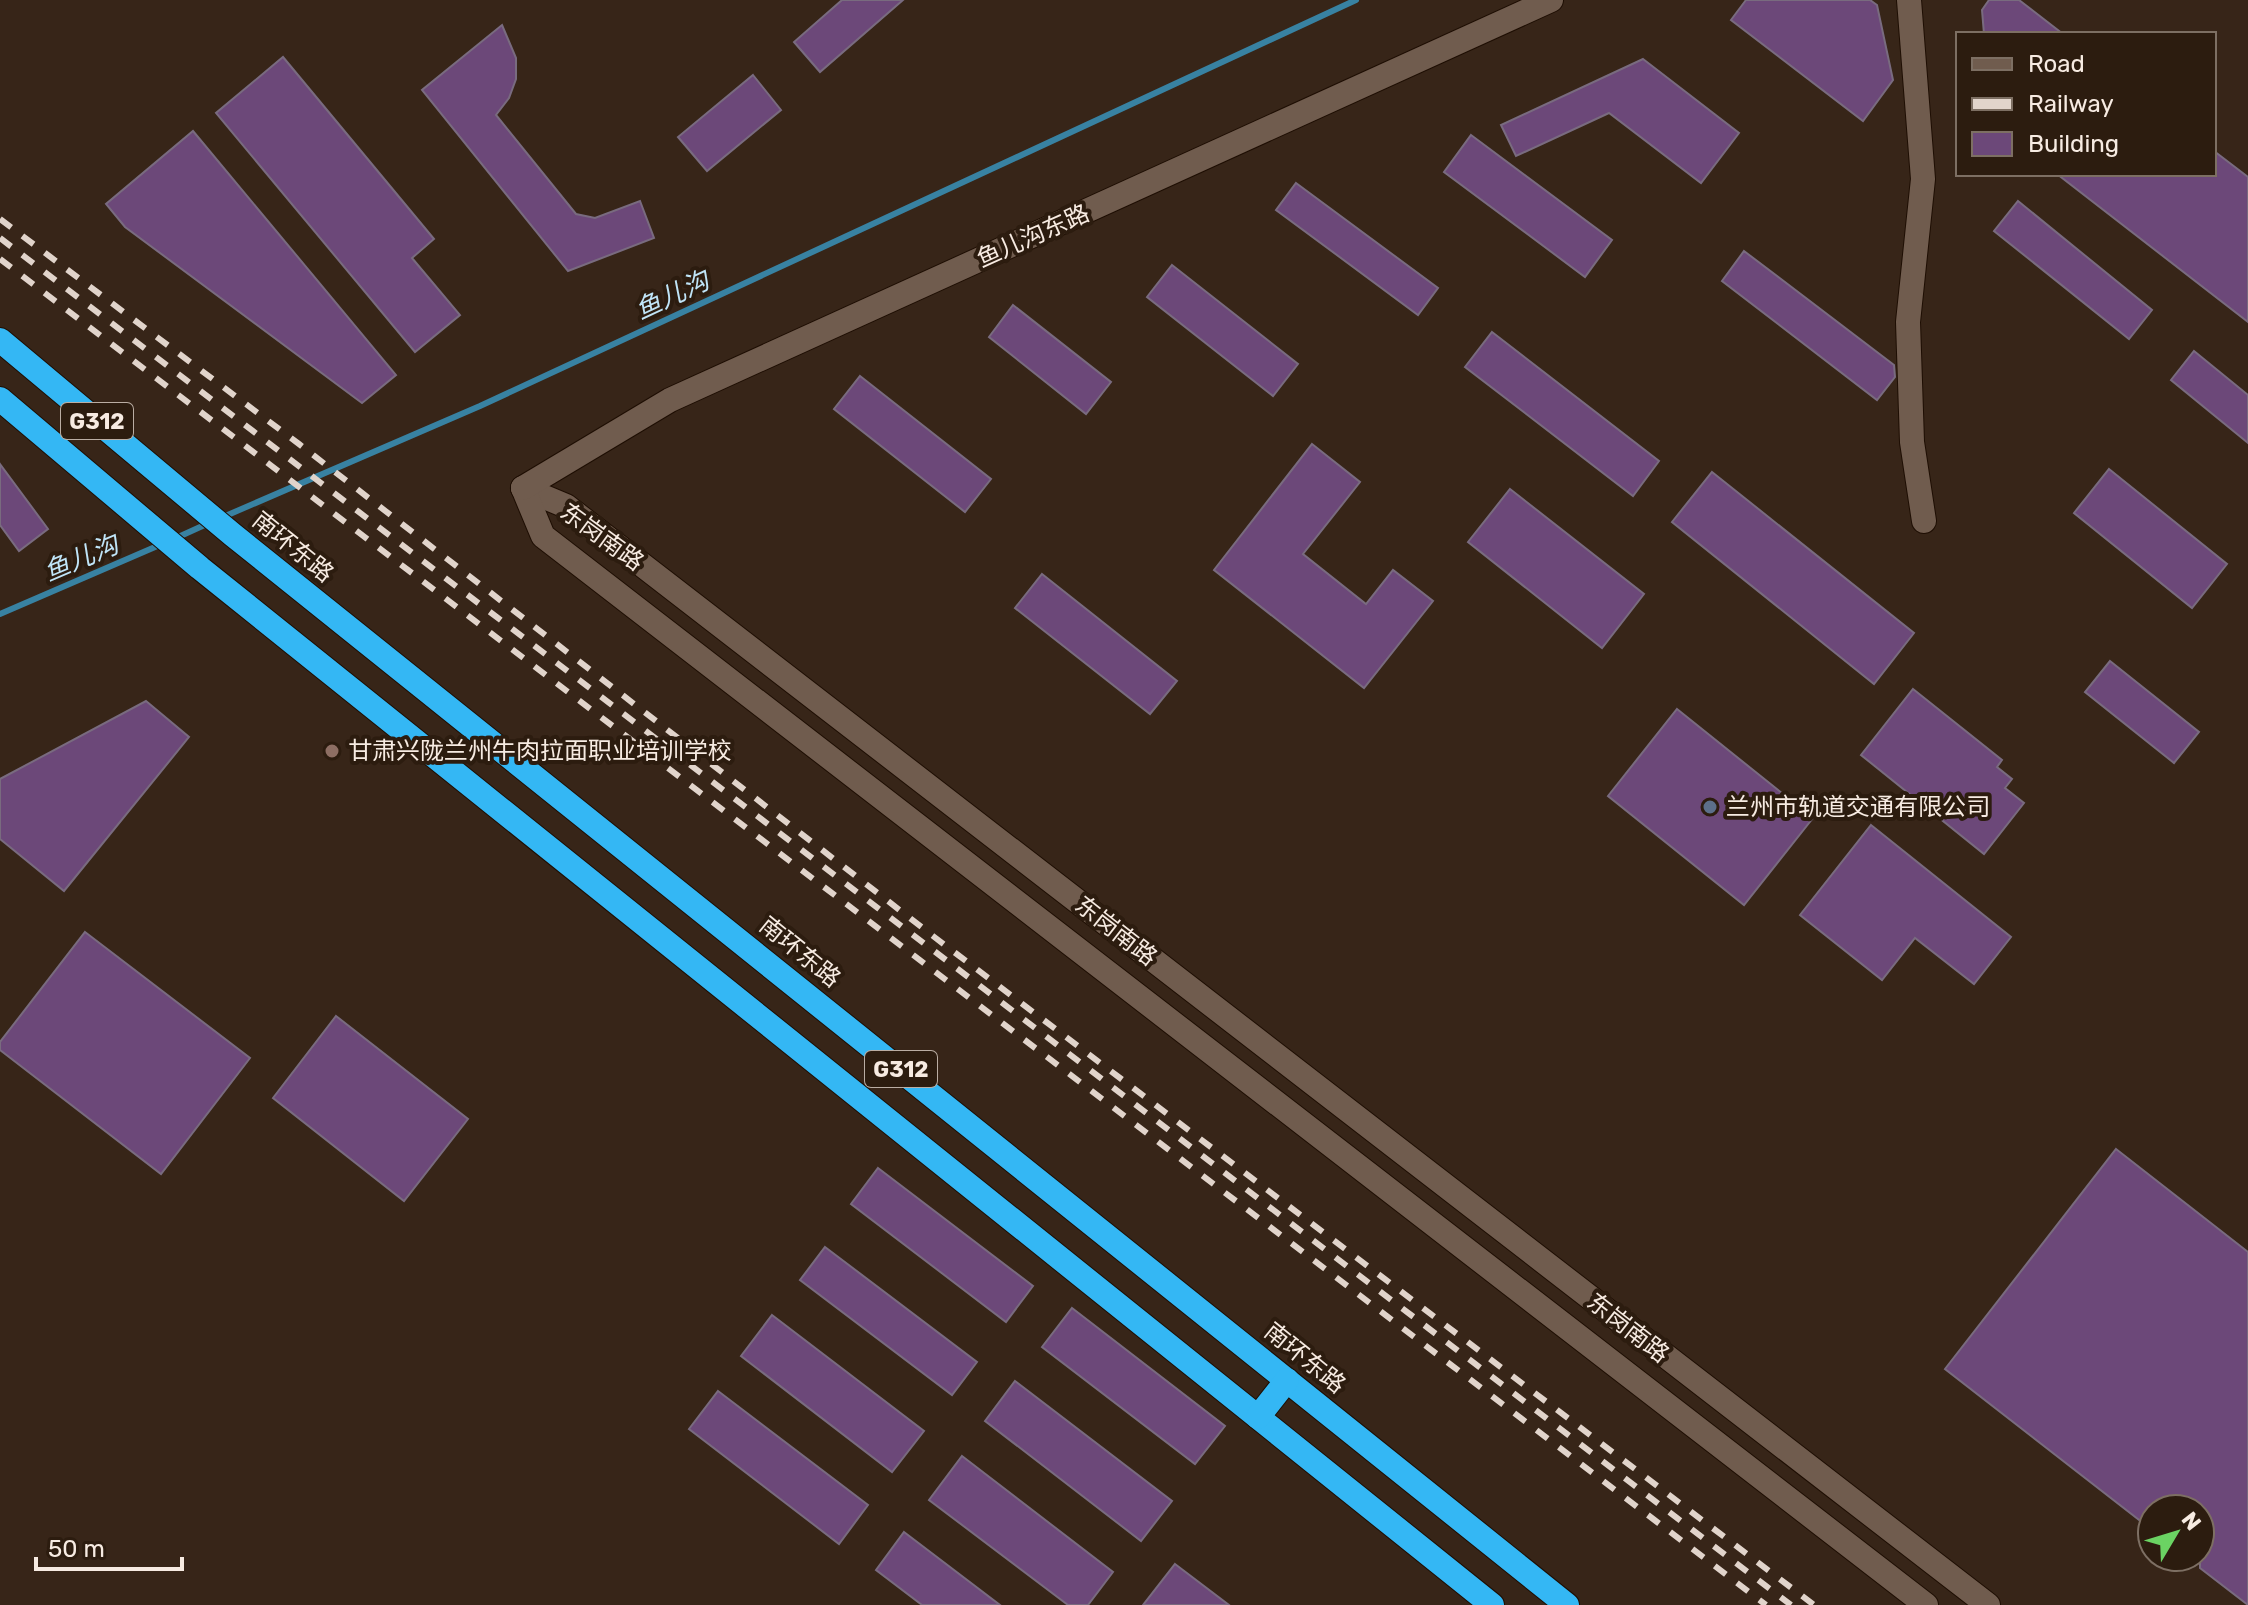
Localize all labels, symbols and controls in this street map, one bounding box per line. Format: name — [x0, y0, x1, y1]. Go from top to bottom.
legend — [1956, 32, 2216, 176]
text: Road — [2028, 50, 2085, 78]
text: Railway — [2028, 90, 2114, 118]
text: Building — [2028, 130, 2119, 158]
street label: 鱼儿沟东路 — [972, 199, 1094, 273]
water label: 鱼儿沟 — [630, 264, 717, 326]
road number: G312 — [61, 403, 133, 439]
street label: 东岗南路 — [555, 497, 649, 577]
street label: 南环东路 — [247, 506, 339, 588]
water label: 鱼儿沟 — [39, 528, 126, 588]
place label: 甘肃兴陇兰州牛肉拉面职业培训学校 — [348, 737, 732, 765]
marker: 甘肃兴陇兰州牛肉拉面职业培训学校 — [323, 742, 341, 760]
place label: 兰州市轨道交通有限公司 — [1726, 793, 1990, 821]
marker: 兰州市轨道交通有限公司 — [1701, 798, 1719, 816]
street label: 东岗南路 — [1070, 890, 1162, 972]
street label: 南环东路 — [754, 911, 846, 993]
road number: G312 — [865, 1051, 937, 1087]
street label: 东岗南路 — [1582, 1287, 1674, 1369]
street label: 南环东路 — [1259, 1317, 1351, 1399]
north arrow — [2136, 1493, 2216, 1573]
text: N — [2176, 1506, 2207, 1536]
scale bar — [36, 1521, 182, 1571]
text: 50 m — [48, 1535, 105, 1563]

